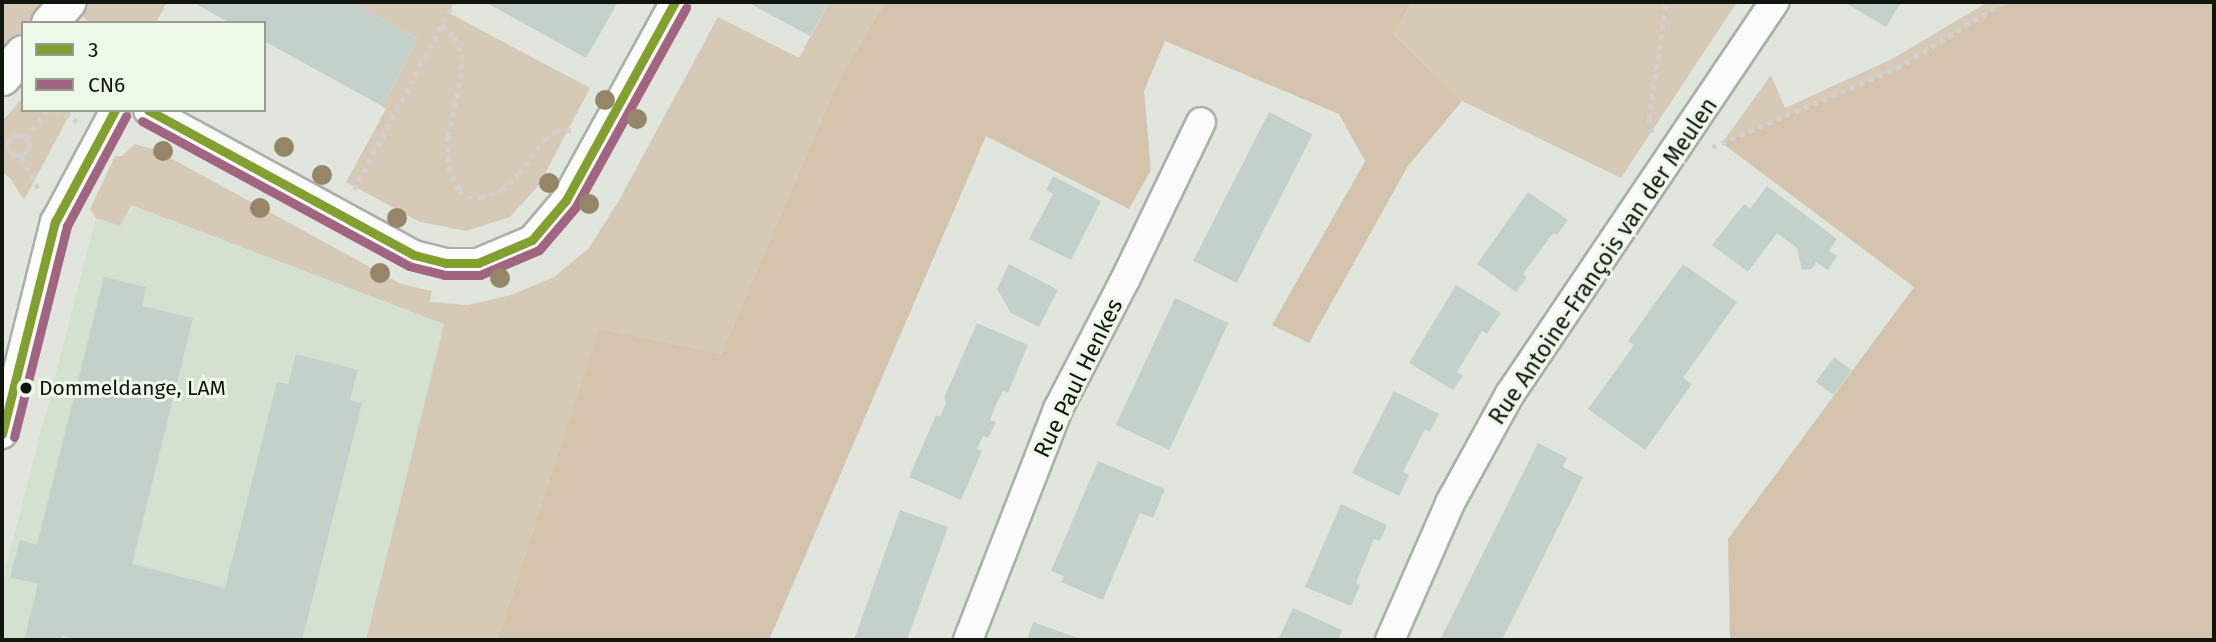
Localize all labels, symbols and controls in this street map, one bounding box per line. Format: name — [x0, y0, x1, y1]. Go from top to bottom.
legend — [21, 21, 266, 112]
text: 3 — [88, 37, 98, 63]
text: CN6 — [88, 72, 125, 98]
street label: Rue Antoine-François van der Meulen — [1483, 92, 1723, 430]
street label: Rue Paul Henkes — [1028, 294, 1128, 462]
place label: Dommeldange, LAM — [39, 375, 226, 401]
marker: Dommeldange, LAM — [19, 381, 33, 395]

